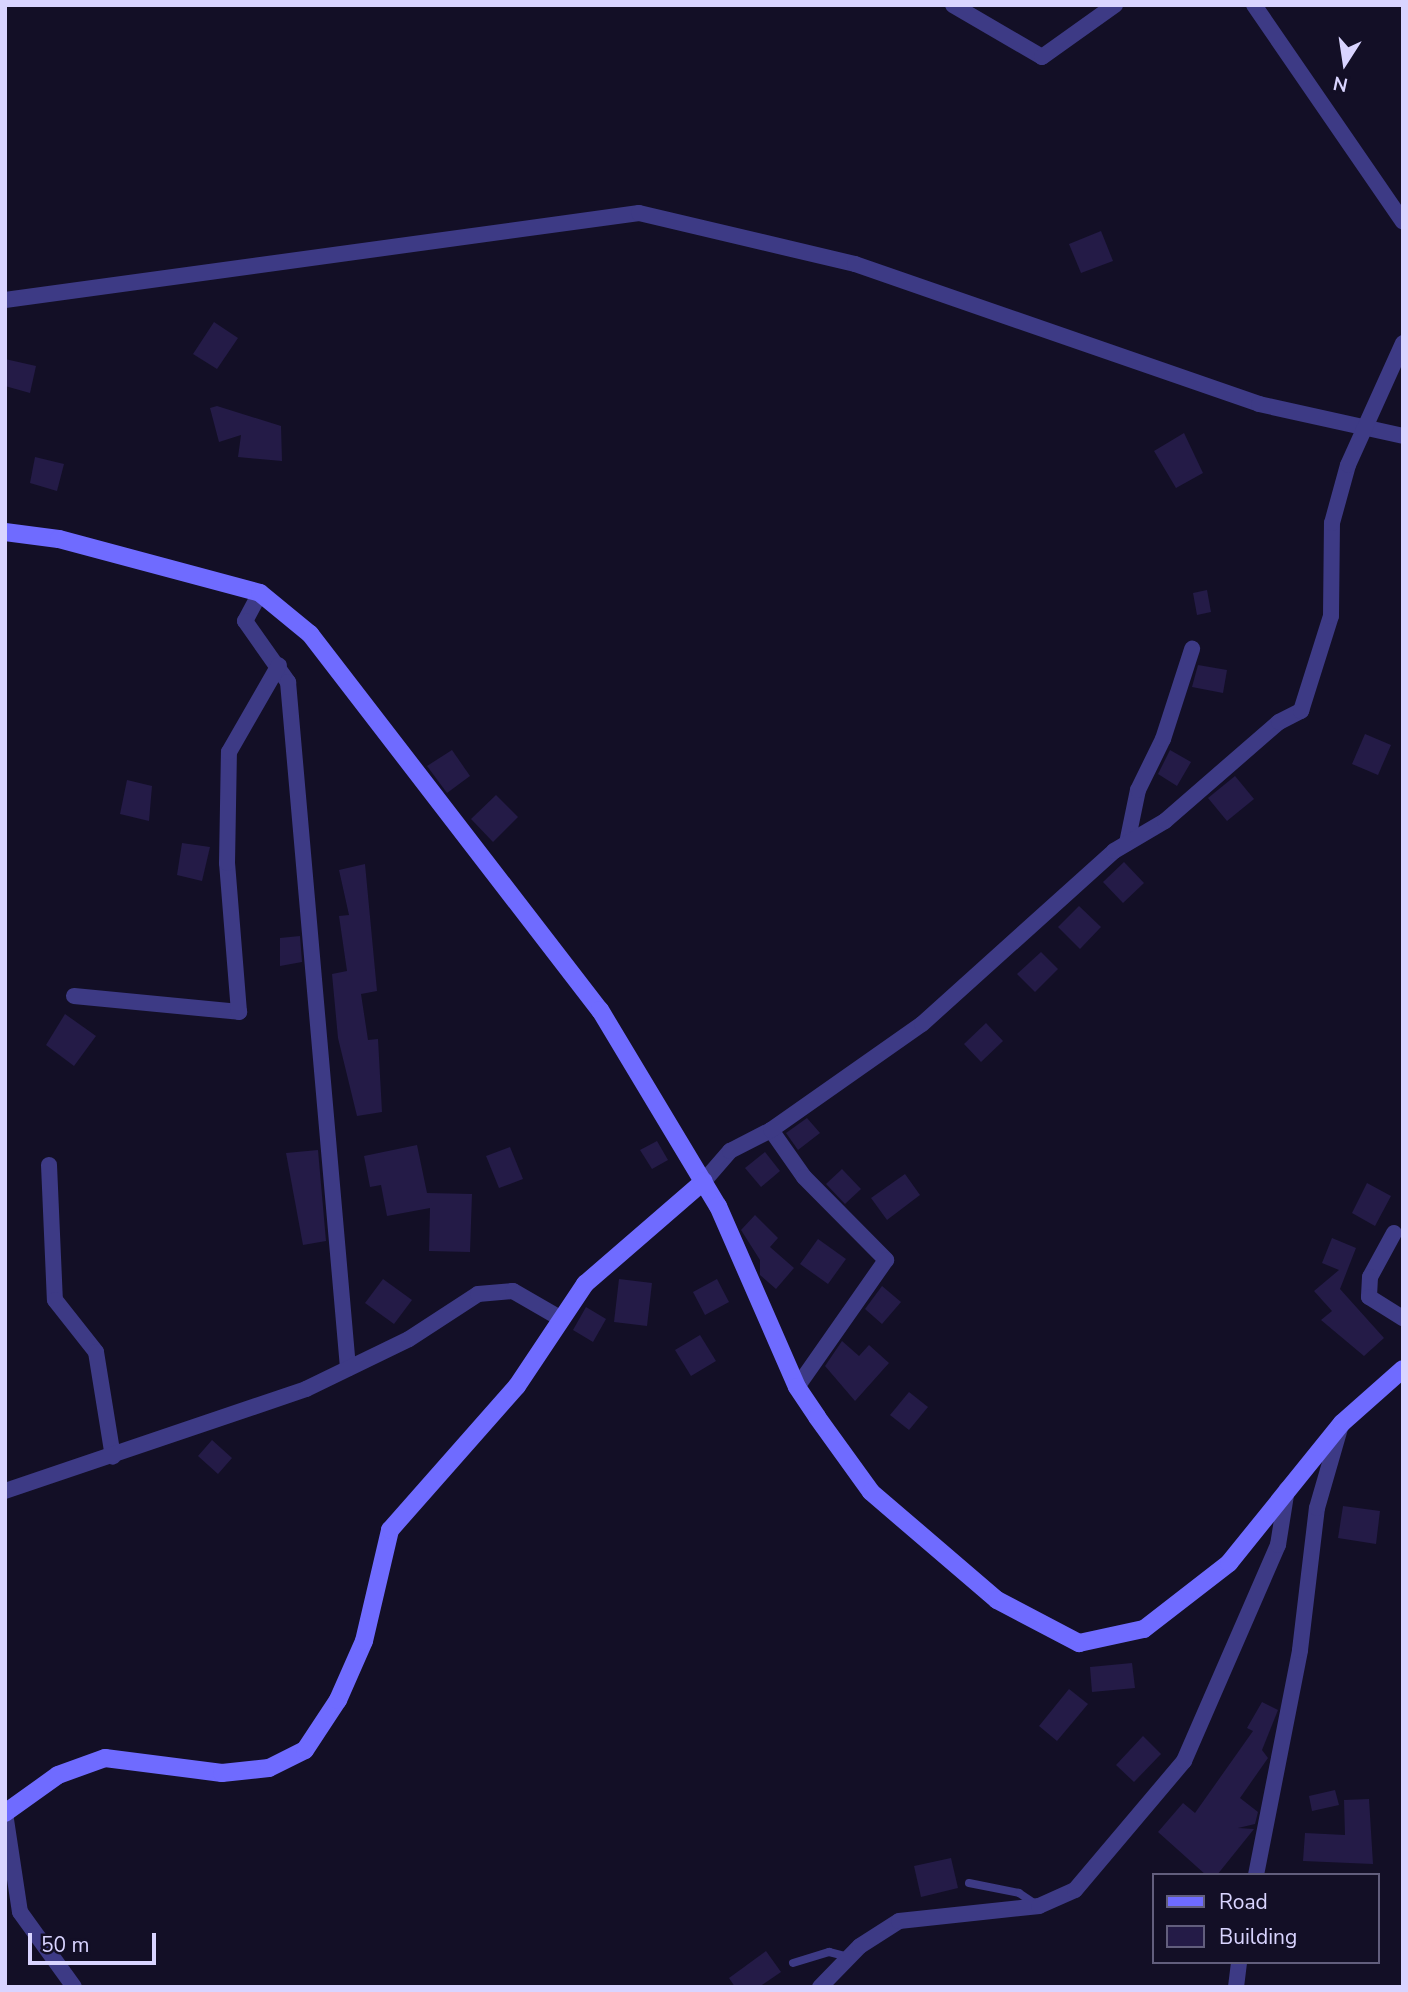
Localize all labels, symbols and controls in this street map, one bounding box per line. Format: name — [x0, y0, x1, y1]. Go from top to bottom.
north arrow — [1310, 28, 1380, 98]
text: N — [1331, 69, 1350, 98]
legend — [1152, 1873, 1380, 1964]
text: Road — [1219, 1888, 1268, 1916]
scale bar — [32, 1918, 159, 1962]
text: Building — [1219, 1923, 1297, 1951]
text: 50 m — [41, 1931, 90, 1959]

